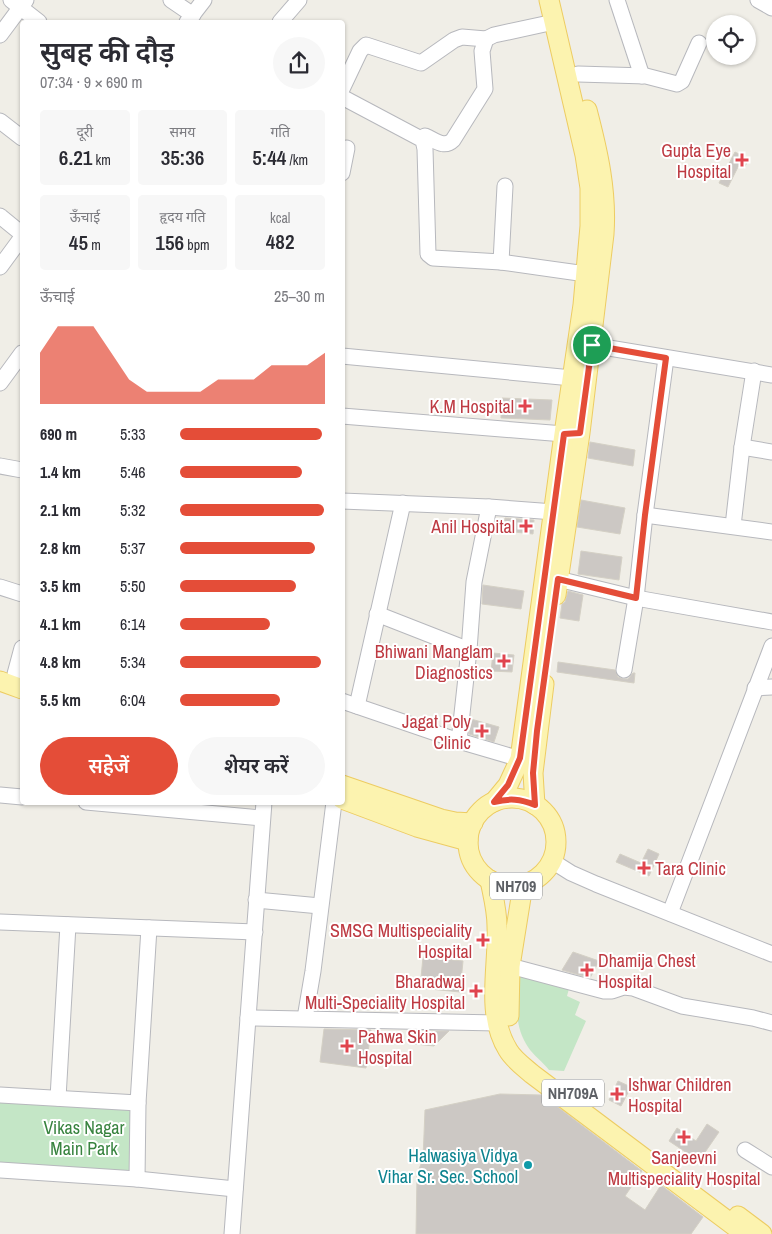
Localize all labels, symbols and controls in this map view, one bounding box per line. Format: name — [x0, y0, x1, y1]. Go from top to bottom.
map controls — [706, 15, 756, 65]
button: locate — [706, 15, 756, 65]
text: सुबह की दौड़ — [40, 33, 174, 71]
button: share — [273, 37, 325, 89]
text: 07:34 · 9 × 690 m — [40, 71, 143, 93]
text: दूरी — [76, 123, 93, 141]
text: समय — [170, 123, 195, 141]
text: गति — [270, 123, 290, 141]
place label: Gupta Eye Hospital — [661, 138, 731, 184]
text: 6.21 — [59, 143, 92, 172]
text: 35:36 — [161, 143, 204, 172]
text: 5:44 — [252, 143, 286, 172]
text: km — [92, 151, 111, 169]
text: /km — [286, 151, 308, 169]
marker: Gupta Eye Hospital — [735, 153, 749, 167]
text: ऊँचाई — [70, 208, 100, 226]
text: हृदय गति — [160, 208, 205, 226]
text: kcal — [270, 209, 290, 227]
text: 482 — [266, 227, 295, 256]
text: 45 — [69, 228, 88, 257]
text: 156 — [155, 228, 184, 257]
text: m — [88, 236, 101, 254]
text: bpm — [184, 236, 210, 254]
text: ऊँचाई — [40, 285, 75, 307]
text: 25–30 m — [274, 285, 325, 307]
pin — [571, 324, 613, 366]
icon: arrive — [578, 331, 606, 359]
place label: K.M Hospital — [430, 394, 514, 419]
marker: K.M Hospital — [518, 399, 532, 413]
text: 690 m — [40, 423, 77, 445]
text: 5:33 — [120, 423, 146, 445]
text: 1.4 km — [40, 461, 81, 483]
text: 5:46 — [120, 461, 146, 483]
text: 2.1 km — [40, 499, 81, 521]
text: 5:32 — [120, 499, 146, 521]
place label: Anil Hospital — [430, 514, 515, 539]
marker: Anil Hospital — [519, 519, 533, 533]
text: 2.8 km — [40, 537, 81, 559]
text: 5:37 — [120, 537, 146, 559]
text: 3.5 km — [40, 575, 81, 597]
text: 5:50 — [120, 575, 146, 597]
text: 4.1 km — [40, 613, 81, 635]
text: 6:14 — [120, 613, 146, 635]
place label: Bhiwani Manglam Diagnostics — [375, 639, 493, 685]
text: 4.8 km — [40, 651, 81, 673]
text: 5:34 — [120, 651, 146, 673]
marker: Bhiwani Manglam Diagnostics — [497, 654, 511, 668]
text: 5.5 km — [40, 689, 81, 711]
text: 6:04 — [120, 689, 146, 711]
place label: Jagat Poly Clinic — [402, 709, 472, 755]
marker: Jagat Poly Clinic — [475, 724, 489, 738]
button: सहेजें — [40, 737, 178, 795]
button: शेयर करें — [188, 737, 325, 795]
place label: Tara Clinic — [655, 856, 726, 881]
marker: Tara Clinic — [637, 861, 651, 875]
road number: NH709 — [490, 872, 542, 899]
place label: SMSG Multispeciality Hospital — [330, 918, 473, 964]
marker: SMSG Multispeciality Hospital — [476, 933, 490, 947]
place label: Dhamija Chest Hospital — [598, 948, 696, 994]
marker: Dhamija Chest Hospital — [580, 963, 594, 977]
place label: Bharadwaj Multi-Speciality Hospital — [305, 969, 465, 1015]
marker: Bharadwaj Multi-Speciality Hospital — [469, 984, 483, 998]
place label: Pahwa Skin Hospital — [358, 1024, 437, 1070]
marker: Pahwa Skin Hospital — [340, 1039, 354, 1053]
place label: Ishwar Children Hospital — [628, 1072, 731, 1118]
road number: NH709A — [542, 1080, 604, 1106]
marker: Ishwar Children Hospital — [610, 1087, 624, 1101]
park label: Vikas Nagar Main Park — [44, 1115, 125, 1161]
marker: Sanjeevni Multispeciality Hospital — [677, 1130, 691, 1144]
place label: Halwasiya Vidya Vihar Sr. Sec. School — [378, 1143, 518, 1189]
place label: Sanjeevni Multispeciality Hospital — [608, 1145, 760, 1191]
marker: Halwasiya Vidya Vihar Sr. Sec. School — [522, 1159, 534, 1171]

